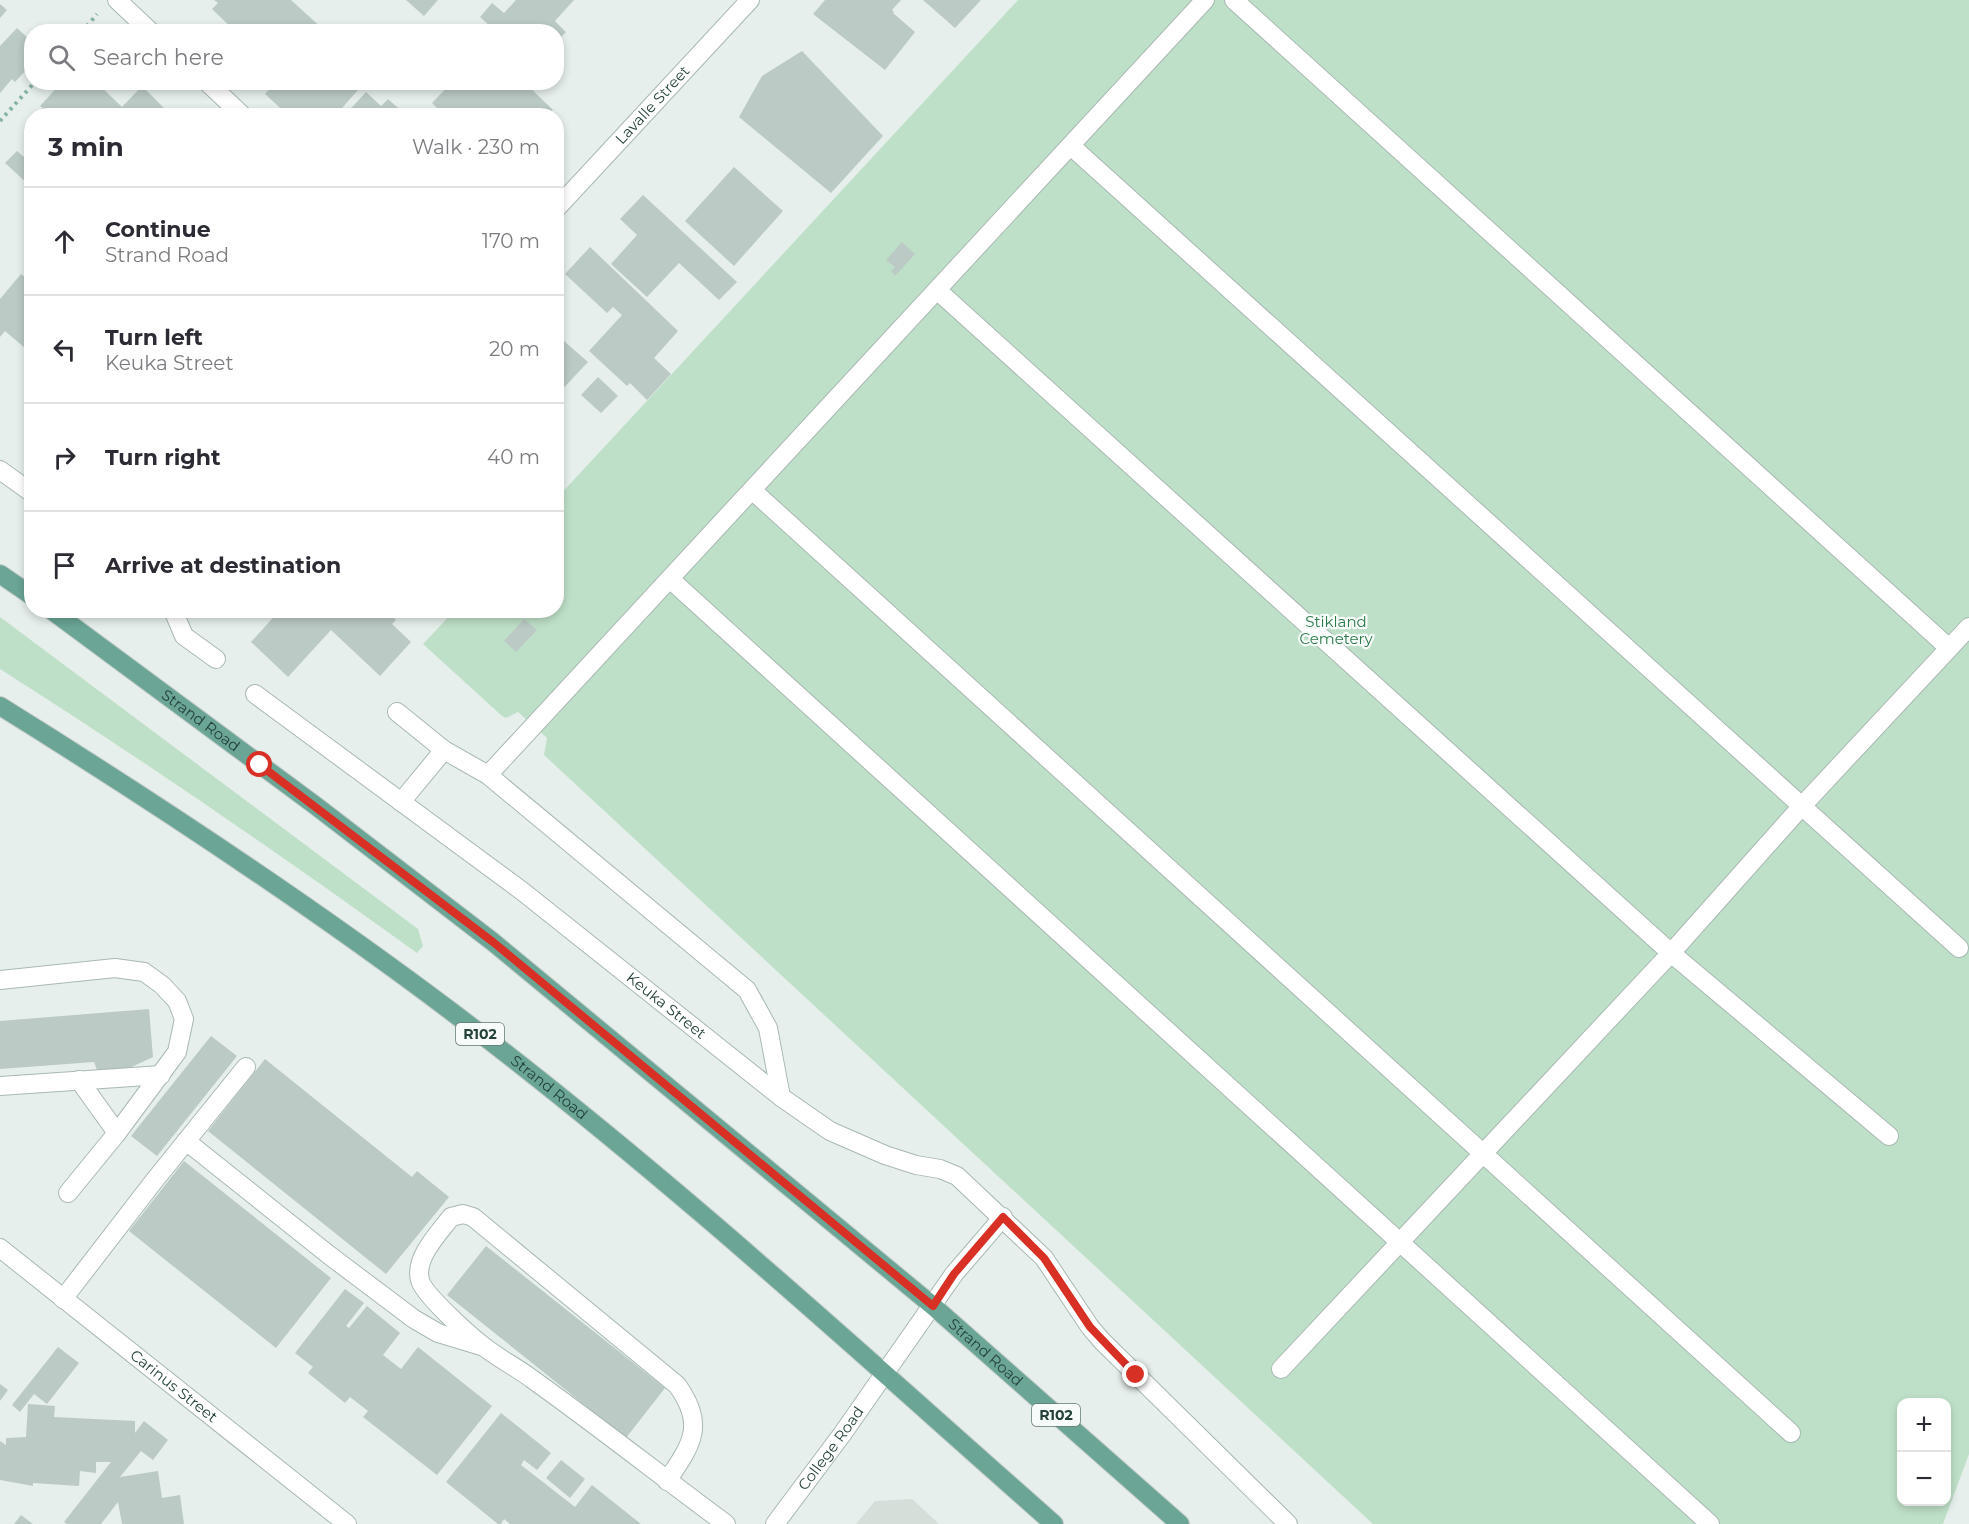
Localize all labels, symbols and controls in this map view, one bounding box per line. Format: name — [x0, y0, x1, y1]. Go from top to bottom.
search box — [24, 24, 564, 90]
icon: search — [45, 41, 78, 74]
text: Search here — [93, 44, 224, 71]
street label: Lavalle Street — [611, 61, 693, 148]
text: 3 min — [48, 131, 124, 163]
text: Walk · 230 m — [412, 135, 540, 159]
text: Continue — [105, 216, 211, 243]
icon: ahead — [48, 225, 81, 258]
text: 170 m — [482, 229, 540, 253]
text: Strand Road — [105, 243, 229, 267]
text: Turn left — [105, 324, 203, 351]
icon: left — [48, 333, 81, 366]
text: 20 m — [489, 337, 540, 361]
text: Keuka Street — [105, 351, 234, 375]
icon: right — [48, 441, 81, 474]
text: Turn right — [105, 444, 220, 471]
text: 40 m — [487, 445, 540, 469]
icon: arrive — [48, 549, 81, 582]
text: Arrive at destination — [105, 552, 341, 579]
park label: Stikland Cemetery — [1299, 612, 1373, 648]
street label: Strand Road — [158, 685, 244, 756]
route start — [246, 751, 272, 777]
street label: Keuka Street — [623, 968, 710, 1043]
road number: R102 — [456, 1023, 504, 1045]
street label: Strand Road — [507, 1051, 592, 1124]
street label: Strand Road — [945, 1314, 1027, 1390]
street label: Carinus Street — [127, 1345, 222, 1426]
route end — [1122, 1361, 1148, 1387]
map controls — [1897, 1398, 1951, 1506]
button: + — [1897, 1398, 1951, 1452]
street label: College Road — [794, 1403, 868, 1494]
road number: R102 — [1032, 1404, 1080, 1426]
button: − — [1897, 1452, 1951, 1506]

